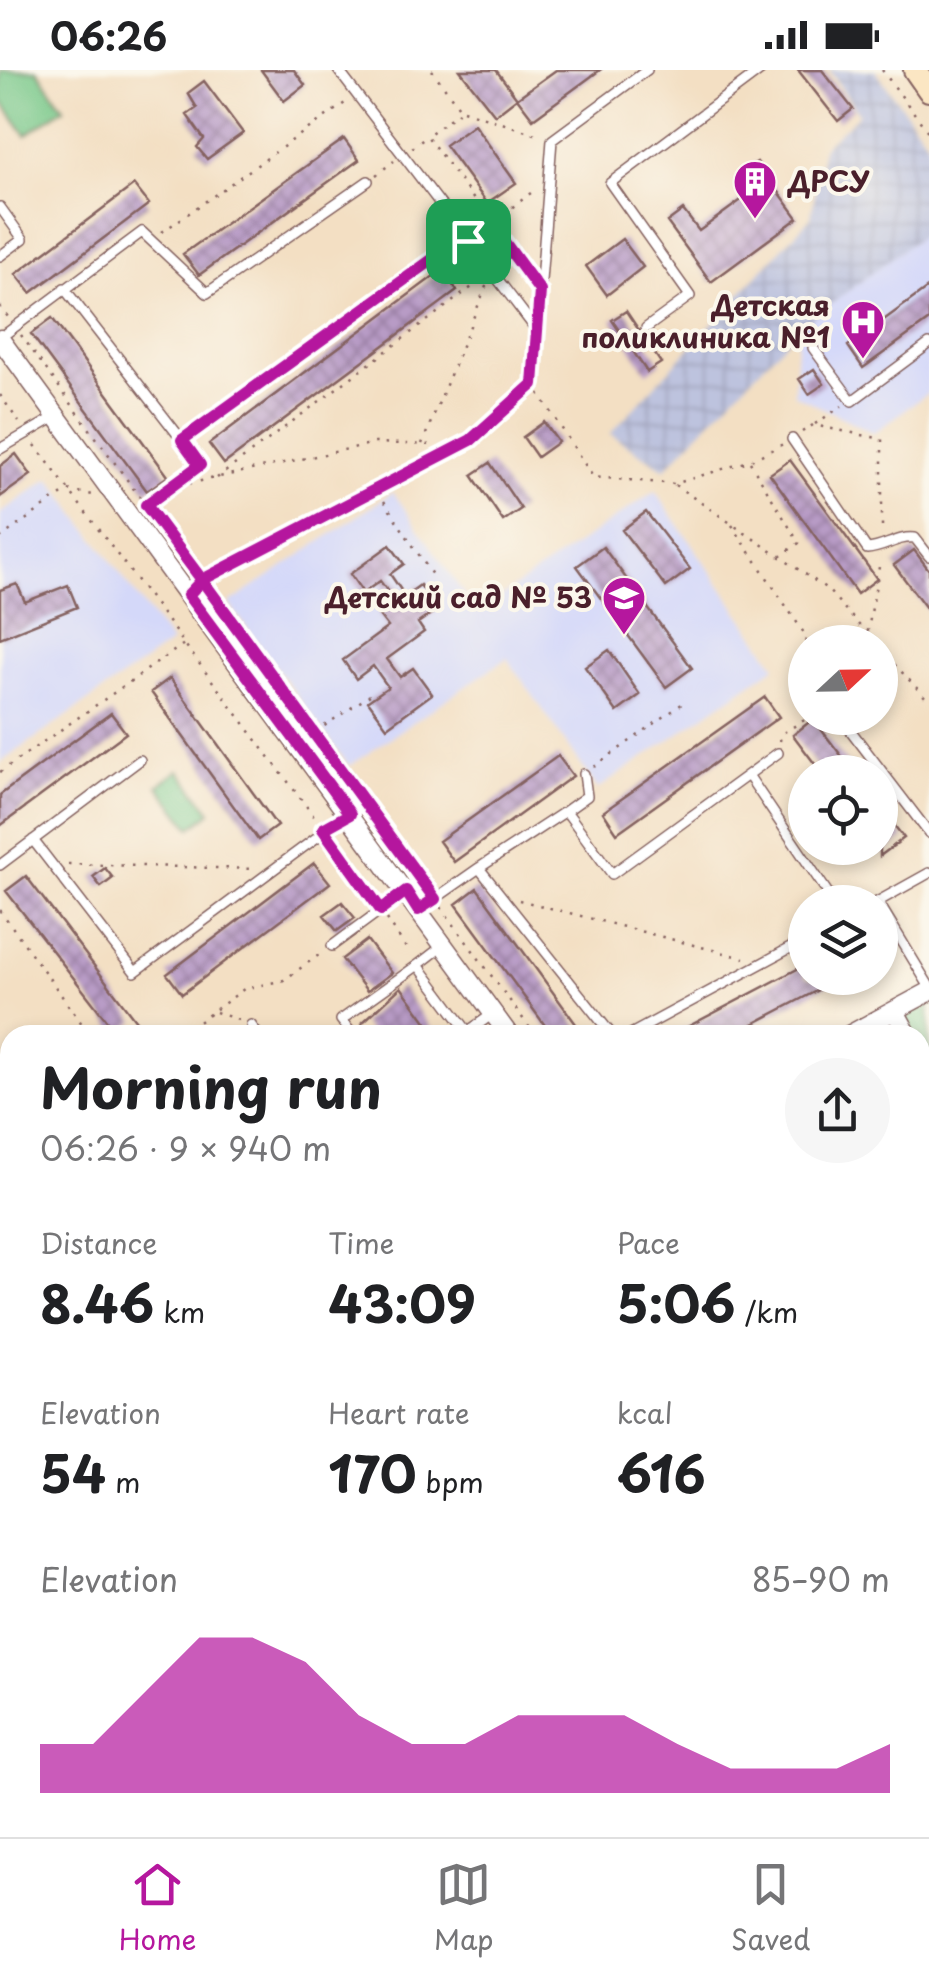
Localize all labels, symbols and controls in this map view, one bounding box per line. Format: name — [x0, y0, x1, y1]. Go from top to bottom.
text: 06:26 — [50, 7, 167, 64]
building icon: ДРСУ — [732, 159, 778, 220]
place label: ДРСУ — [787, 159, 870, 202]
pin — [426, 199, 511, 284]
icon: arrive — [441, 214, 496, 269]
place label: Детская поликлиника №1 — [581, 283, 830, 358]
hospital icon: Детская поликлиника №1 — [840, 299, 886, 360]
place label: Детский сад № 53 — [324, 575, 592, 618]
school or university icon: Детский сад № 53 — [601, 575, 647, 636]
north arrow — [788, 625, 898, 735]
map controls — [788, 625, 898, 995]
button: locate — [788, 755, 898, 865]
button: layers — [788, 885, 898, 995]
text: Morning run — [40, 1045, 382, 1128]
button: share — [785, 1058, 890, 1163]
text: 06:26 · 9 × 940 m — [40, 1124, 331, 1172]
text: Distance — [40, 1221, 158, 1264]
text: Time — [328, 1221, 395, 1264]
text: Pace — [617, 1221, 680, 1264]
text: 8.46 — [40, 1264, 154, 1340]
text: 43:09 — [328, 1264, 476, 1340]
text: 5:06 — [617, 1264, 736, 1340]
text: km — [154, 1290, 205, 1333]
text: /km — [736, 1290, 798, 1333]
text: Elevation — [40, 1391, 161, 1434]
text: Heart rate — [328, 1391, 470, 1434]
text: kcal — [617, 1391, 673, 1434]
text: 54 — [40, 1434, 106, 1510]
text: 170 — [328, 1434, 417, 1510]
text: 616 — [617, 1434, 706, 1510]
text: m — [106, 1460, 141, 1503]
text: bpm — [417, 1460, 484, 1503]
text: Elevation — [40, 1555, 178, 1603]
text: 85–90 m — [752, 1555, 890, 1603]
tab: Home — [119, 1857, 196, 1960]
tab: Map — [434, 1857, 494, 1960]
tab: Saved — [731, 1857, 810, 1960]

